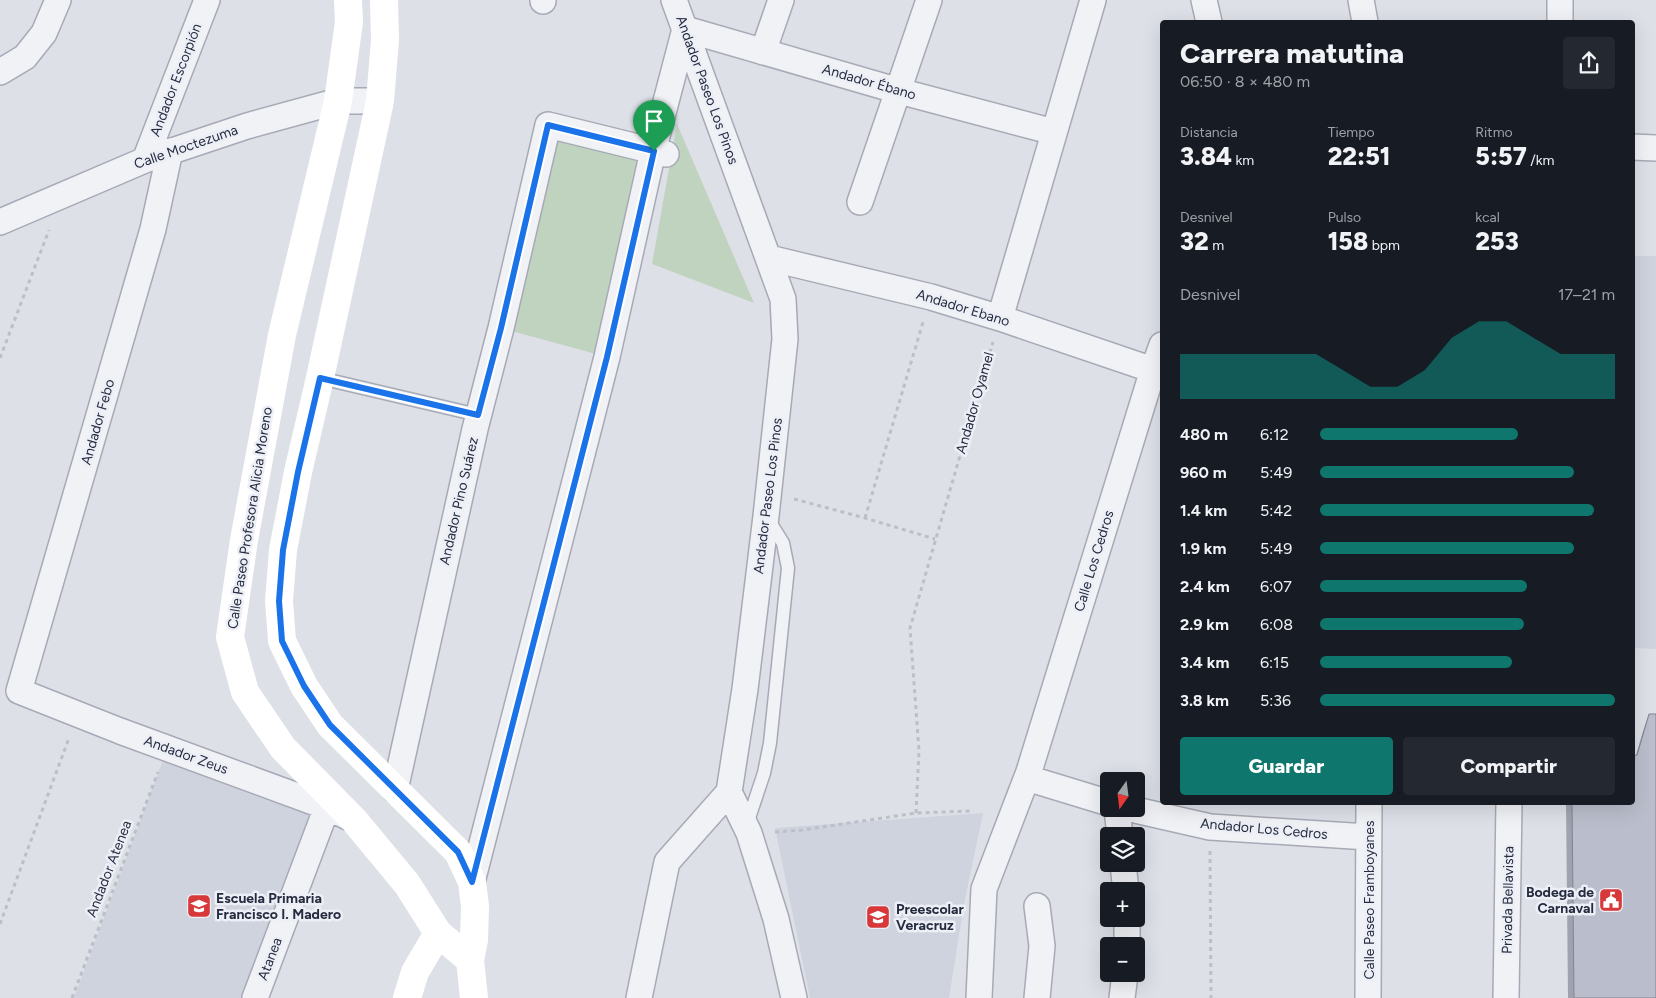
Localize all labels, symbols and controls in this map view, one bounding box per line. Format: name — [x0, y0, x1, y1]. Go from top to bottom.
street label: Andador Paseo Los Pinos — [672, 13, 742, 167]
street label: Andador Escorpión — [147, 21, 205, 139]
text: Carrera matutina — [1180, 36, 1404, 70]
button: share — [1563, 37, 1615, 89]
street label: Andador Ébano — [820, 60, 918, 104]
text: 06:50 · 8 × 480 m — [1180, 72, 1310, 91]
pin — [633, 100, 675, 151]
icon: arrive — [640, 107, 668, 135]
street label: Calle Moctezuma — [132, 121, 240, 173]
text: Distancia — [1180, 124, 1238, 141]
text: Tiempo — [1328, 124, 1375, 141]
text: Ritmo — [1475, 124, 1513, 141]
text: 3.84 — [1180, 141, 1232, 171]
text: 22:51 — [1328, 141, 1390, 171]
text: 5:57 — [1475, 141, 1527, 171]
text: km — [1232, 152, 1254, 169]
text: /km — [1527, 152, 1554, 169]
text: Desnivel — [1180, 209, 1233, 226]
text: Pulso — [1328, 209, 1361, 226]
text: kcal — [1475, 209, 1500, 226]
text: 32 — [1180, 226, 1209, 256]
text: 158 — [1328, 226, 1368, 256]
text: 253 — [1475, 226, 1519, 256]
text: m — [1209, 237, 1224, 254]
text: bpm — [1368, 237, 1400, 254]
text: Desnivel — [1180, 285, 1240, 304]
text: 17–21 m — [1558, 285, 1615, 304]
street label: Andador Ebano — [914, 286, 1012, 330]
street label: Andador Oyamel — [952, 350, 998, 456]
street label: Andador Febo — [78, 377, 118, 467]
street label: Calle Paseo Profesora Alicia Moreno — [224, 406, 276, 630]
street label: Andador Paseo Los Pinos — [750, 417, 786, 575]
text: 480 m — [1180, 425, 1228, 444]
text: 6:12 — [1260, 425, 1289, 444]
street label: Andador Pino Suárez — [436, 435, 482, 567]
text: 960 m — [1180, 463, 1227, 482]
text: 5:49 — [1260, 463, 1292, 482]
text: 1.4 km — [1180, 501, 1227, 520]
text: 5:42 — [1260, 501, 1292, 520]
street label: Calle Los Cedros — [1070, 508, 1118, 614]
text: 1.9 km — [1180, 539, 1226, 558]
text: 5:49 — [1260, 539, 1292, 558]
text: 2.4 km — [1180, 577, 1230, 596]
text: 6:07 — [1260, 577, 1292, 596]
text: 2.9 km — [1180, 615, 1229, 634]
text: 6:08 — [1260, 615, 1293, 634]
text: 3.4 km — [1180, 653, 1229, 672]
text: 6:15 — [1260, 653, 1289, 672]
text: 3.8 km — [1180, 691, 1229, 710]
text: 5:36 — [1260, 691, 1291, 710]
street label: Andador Zeus — [142, 732, 230, 778]
button: Guardar — [1180, 737, 1393, 795]
button: Compartir — [1403, 737, 1615, 795]
north arrow — [1100, 772, 1145, 818]
map controls — [1100, 772, 1145, 982]
street label: Andador Los Cedros — [1200, 815, 1328, 843]
street label: Andador Atenea — [83, 818, 135, 920]
street label: Calle Paseo Framboyanes — [1361, 820, 1378, 980]
button: layers — [1100, 827, 1145, 872]
street label: Privada Bellavista — [1499, 846, 1517, 954]
button: + — [1100, 882, 1145, 927]
place label: Bodega de Carnaval — [1526, 884, 1594, 917]
public building icon: Bodega de Carnaval — [1598, 887, 1624, 913]
place label: Escuela Primaria Francisco I. Madero — [216, 890, 341, 923]
school or university icon: Escuela Primaria Francisco I. Madero — [186, 893, 212, 919]
place label: Preescolar Veracruz — [896, 901, 964, 934]
school or university icon: Preescolar Veracruz — [865, 904, 891, 930]
street label: Atanea — [254, 935, 286, 983]
button: − — [1100, 937, 1145, 982]

